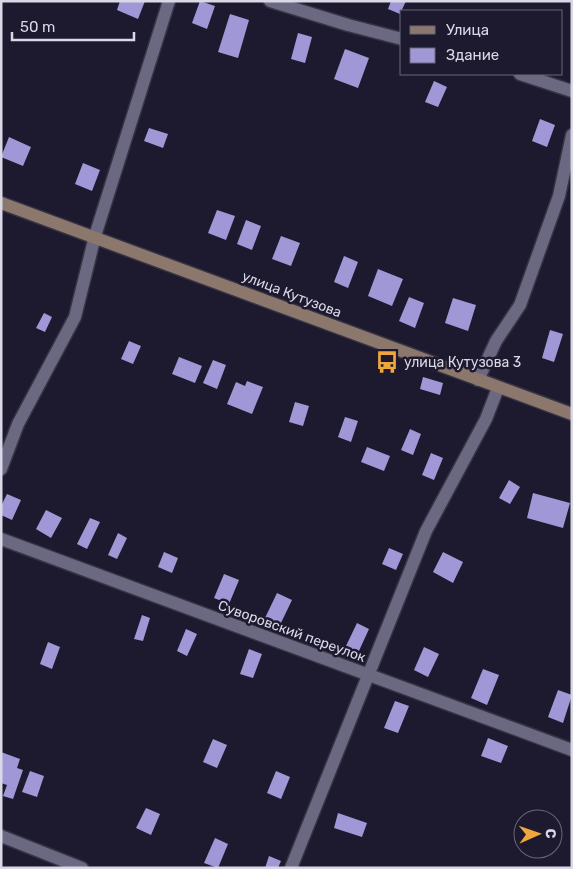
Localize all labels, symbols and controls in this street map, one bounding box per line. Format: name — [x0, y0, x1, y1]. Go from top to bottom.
scale bar — [12, 10, 135, 42]
legend — [400, 10, 563, 75]
text: 50 m — [20, 18, 55, 36]
text: Улица — [446, 21, 489, 39]
text: Здание — [446, 46, 499, 64]
street label: улица Кутузова — [240, 268, 344, 321]
bus stop icon: улица Кутузова 3 — [374, 349, 400, 375]
place label: улица Кутузова 3 — [404, 354, 521, 371]
street label: Суворовский переулок — [216, 597, 368, 666]
north arrow — [513, 809, 563, 859]
text: С — [542, 828, 559, 839]

